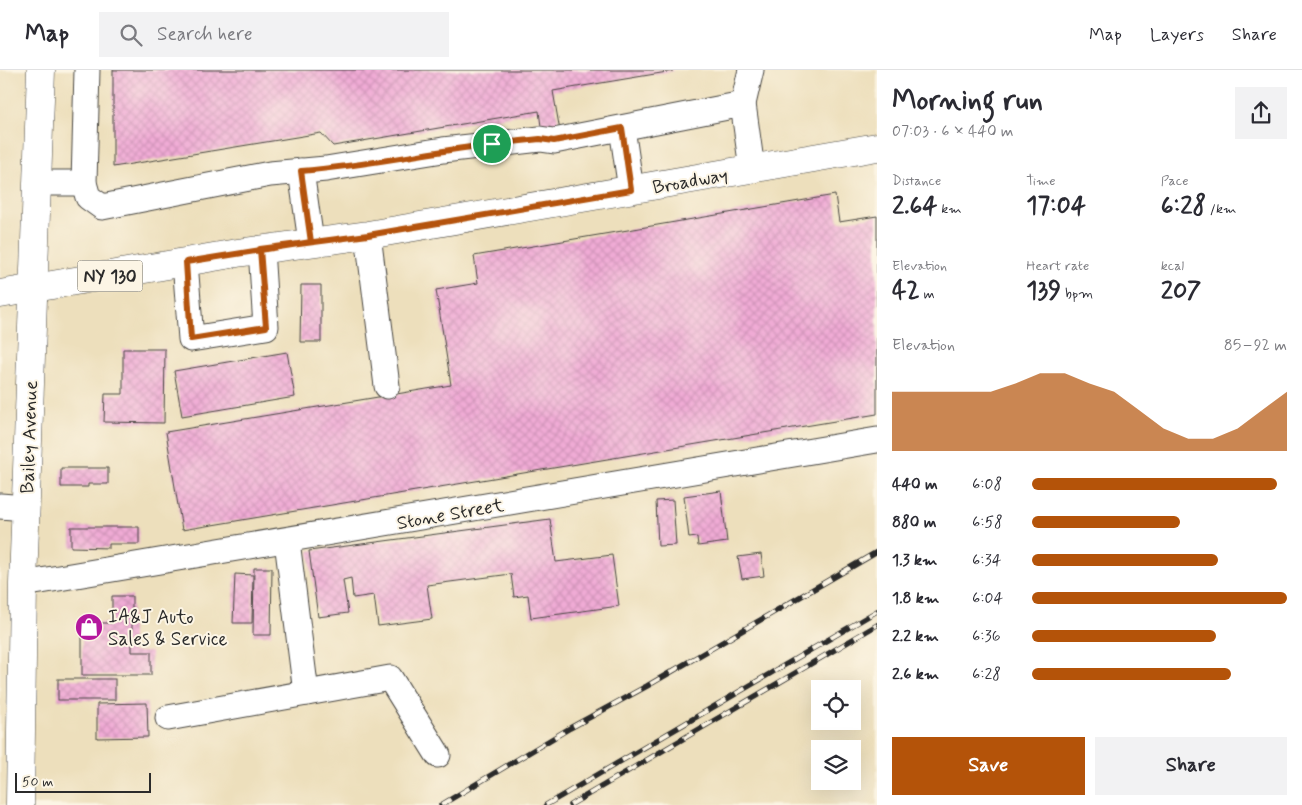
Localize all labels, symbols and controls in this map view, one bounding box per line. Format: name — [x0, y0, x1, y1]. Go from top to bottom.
search box — [99, 12, 449, 57]
text: Map — [25, 19, 69, 50]
icon: search — [117, 21, 145, 49]
text: Search here — [157, 22, 253, 47]
text: Map — [1089, 23, 1122, 47]
text: Layers — [1150, 23, 1204, 47]
text: Share — [1232, 23, 1277, 47]
text: Morning run — [892, 83, 1043, 120]
button: share — [1235, 87, 1287, 139]
text: 07:03 · 6 × 440 m — [892, 121, 1014, 142]
pin — [471, 123, 513, 165]
icon: arrive — [478, 130, 506, 158]
street label: Broadway — [651, 163, 730, 200]
text: Distance — [892, 172, 941, 190]
text: Time — [1026, 172, 1056, 190]
text: Pace — [1161, 172, 1189, 190]
text: 2.64 — [892, 190, 937, 223]
text: 17:04 — [1026, 190, 1086, 223]
text: 6:28 — [1161, 190, 1206, 223]
text: km — [937, 200, 962, 218]
text: /km — [1206, 200, 1236, 218]
text: Elevation — [892, 257, 947, 275]
text: Heart rate — [1026, 257, 1089, 275]
text: kcal — [1161, 257, 1184, 275]
road number: NY 130 — [78, 260, 142, 292]
text: 42 — [892, 275, 920, 308]
text: 139 — [1026, 275, 1061, 308]
text: 207 — [1161, 275, 1201, 308]
text: m — [920, 285, 935, 303]
text: bpm — [1061, 285, 1093, 303]
text: Elevation — [892, 335, 955, 356]
text: 85–92 m — [1224, 335, 1287, 356]
street label: Bailey Avenue — [15, 380, 44, 494]
text: 440 m — [892, 474, 938, 495]
text: 6:08 — [972, 474, 1002, 495]
street label: Stone Street — [395, 493, 506, 536]
text: 880 m — [892, 512, 936, 533]
text: 6:58 — [972, 512, 1003, 533]
text: 1.3 km — [892, 550, 937, 571]
text: 6:34 — [972, 550, 1001, 571]
text: 1.8 km — [892, 588, 939, 609]
text: 6:04 — [972, 588, 1003, 609]
place label: IA&J Auto Sales & Service — [108, 605, 228, 652]
shop icon: IA&J Auto Sales & Service — [74, 612, 104, 642]
text: 2.2 km — [892, 626, 939, 647]
text: 6:36 — [972, 626, 1001, 647]
text: 2.6 km — [892, 664, 939, 685]
text: 6:28 — [972, 664, 1001, 685]
map controls — [811, 680, 861, 790]
button: locate — [811, 680, 861, 730]
button: Save — [892, 737, 1085, 795]
button: Share — [1095, 737, 1287, 795]
button: layers — [811, 740, 861, 790]
scale bar — [15, 770, 151, 793]
text: 50 m — [22, 773, 53, 791]

